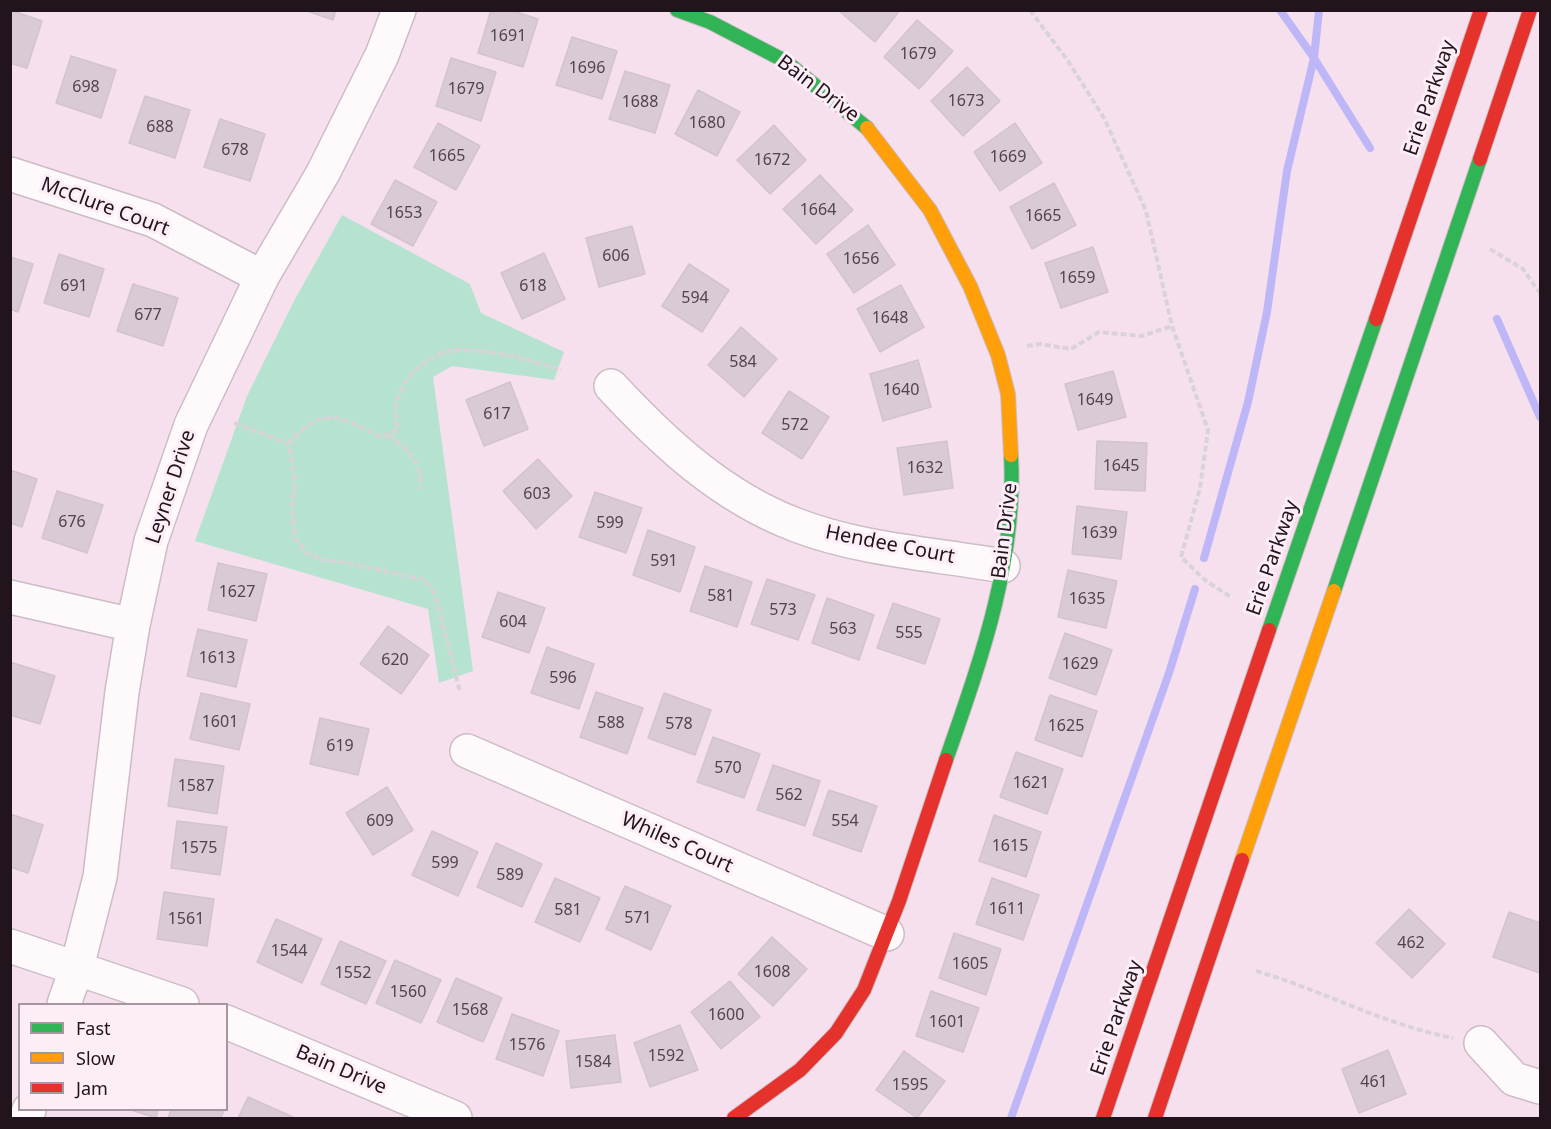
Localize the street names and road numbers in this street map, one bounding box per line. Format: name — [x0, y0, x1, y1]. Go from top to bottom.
street label: Erie Parkway — [1399, 37, 1461, 159]
street label: Bain Drive — [772, 50, 864, 128]
street label: McClure Court — [38, 173, 172, 241]
street label: Leyner Drive — [141, 427, 201, 547]
street label: Bain Drive — [987, 482, 1023, 580]
street label: Erie Parkway — [1242, 497, 1304, 619]
street label: Hendee Court — [823, 521, 957, 569]
street label: Whiles Court — [617, 808, 737, 878]
street label: Erie Parkway — [1086, 957, 1148, 1079]
street label: Bain Drive — [292, 1040, 390, 1100]

